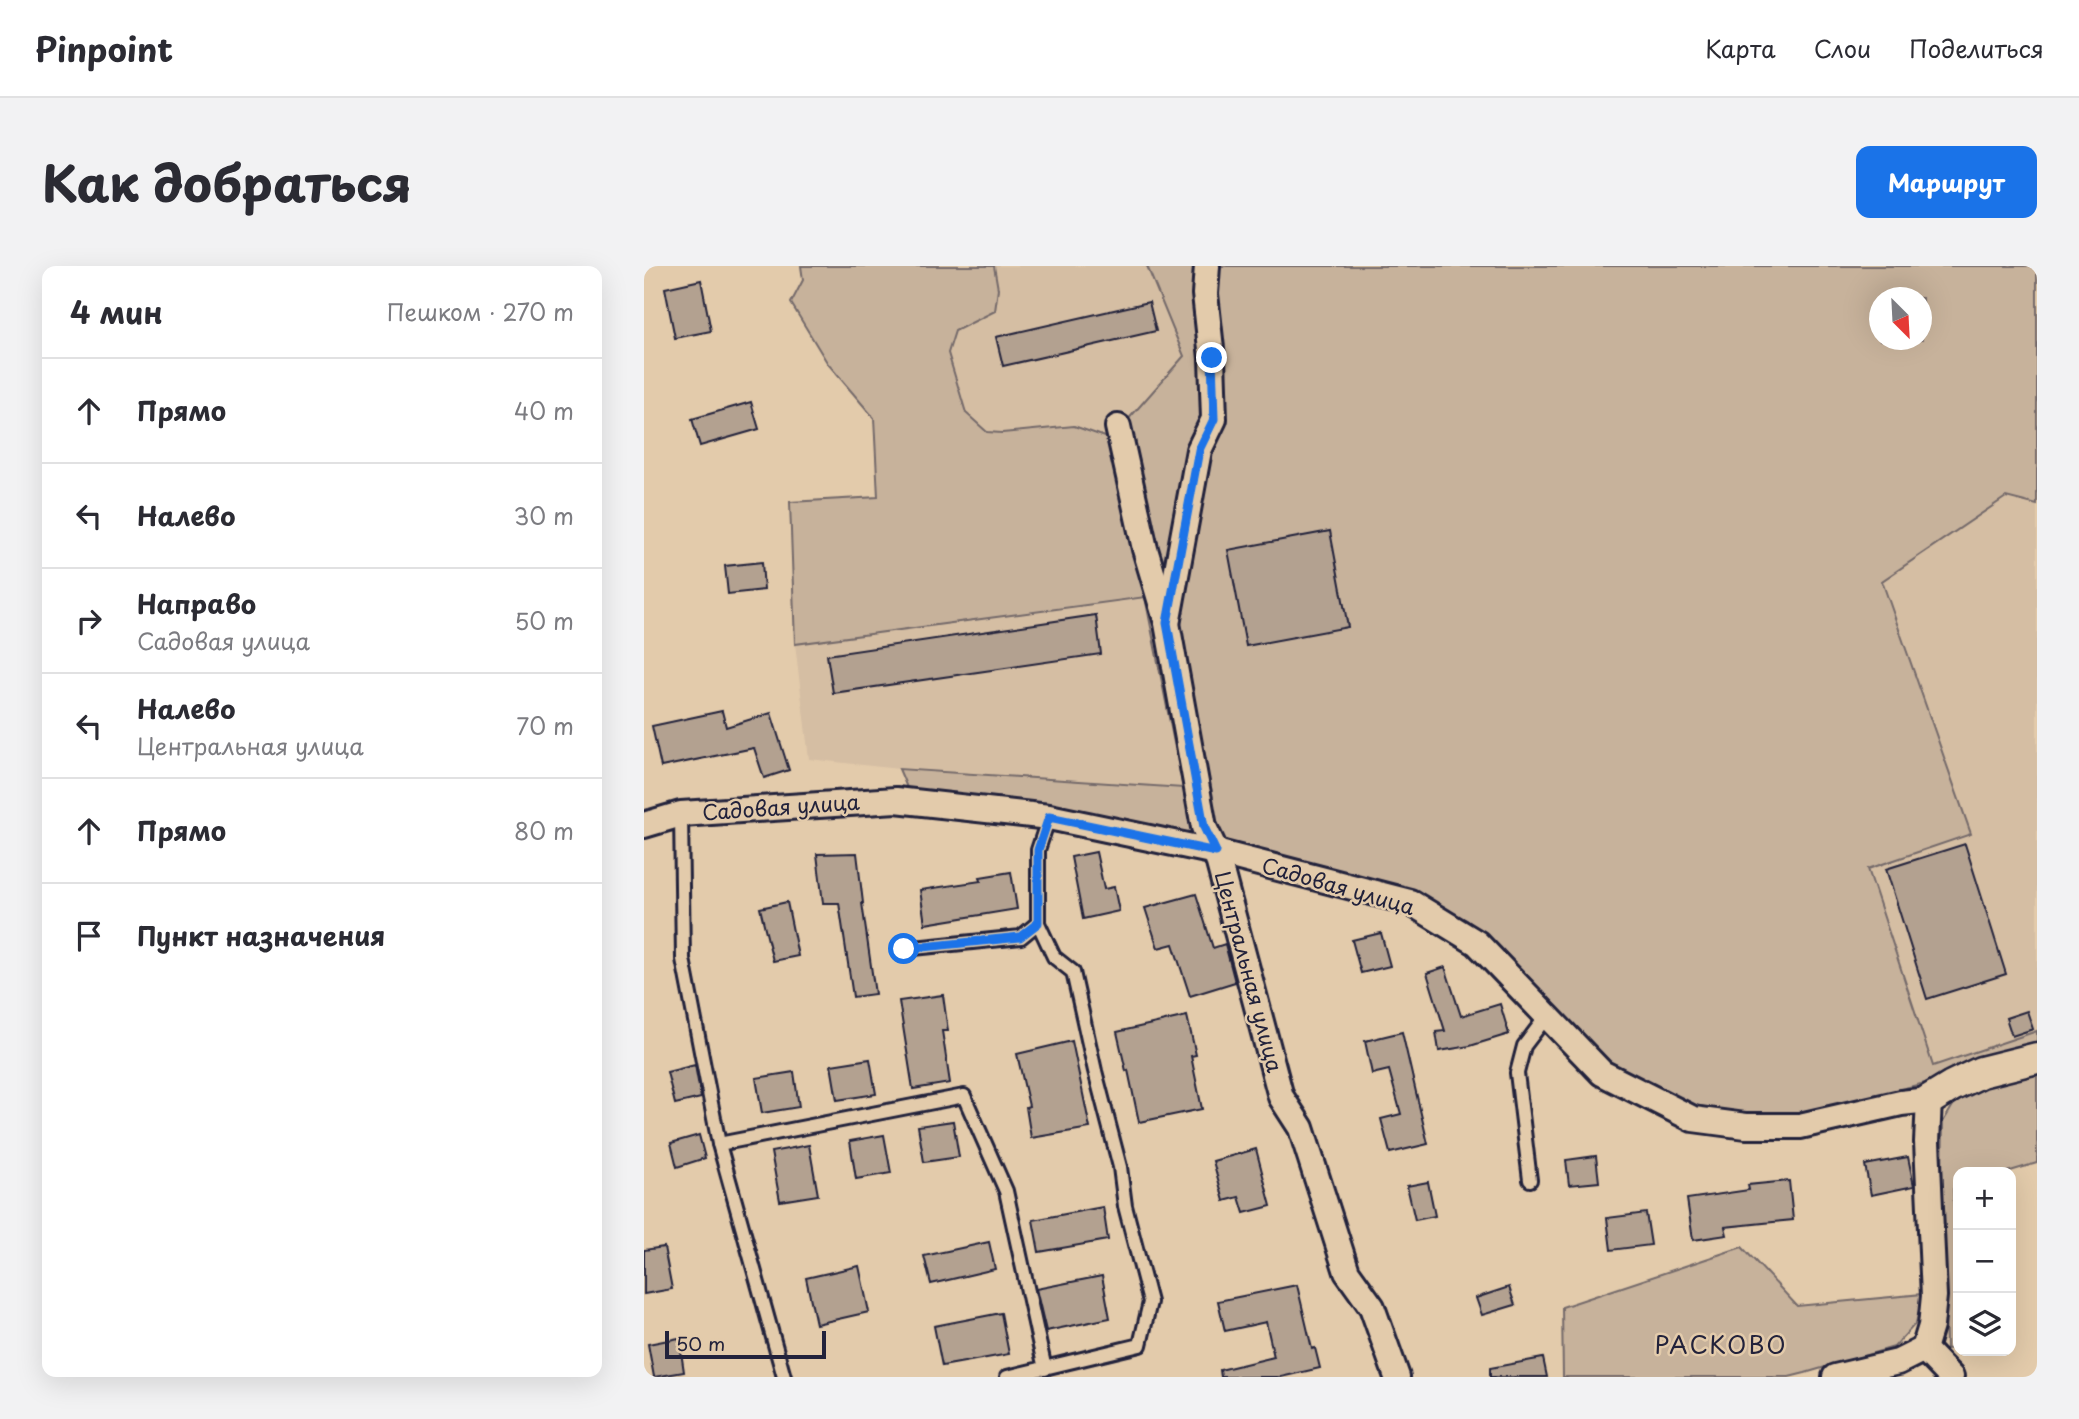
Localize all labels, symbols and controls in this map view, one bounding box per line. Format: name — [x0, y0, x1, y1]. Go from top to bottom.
text: Pinpoint — [35, 23, 173, 73]
text: Карта — [1705, 30, 1776, 66]
text: Слои — [1814, 30, 1871, 66]
text: Поделиться — [1909, 30, 2044, 66]
text: Как добраться — [42, 145, 412, 219]
button: Маршрут — [1856, 146, 2037, 218]
north arrow — [1869, 287, 1932, 350]
text: 4 мин — [70, 289, 163, 334]
text: Пешком · 270 m — [387, 294, 574, 329]
route end — [1196, 342, 1227, 373]
text: Прямо — [137, 391, 226, 430]
icon: ahead — [70, 392, 108, 430]
text: 40 m — [514, 393, 574, 428]
text: Налево — [137, 496, 235, 535]
icon: left — [70, 497, 108, 535]
text: 30 m — [513, 498, 574, 533]
text: Направо — [137, 584, 256, 623]
icon: right — [70, 602, 108, 640]
text: 50 m — [514, 603, 574, 638]
text: Садовая улица — [137, 623, 310, 658]
text: Налево — [137, 689, 235, 728]
icon: left — [70, 707, 108, 745]
text: 70 m — [516, 708, 574, 743]
text: Центральная улица — [137, 728, 364, 763]
street label: Садовая улица — [701, 784, 862, 827]
text: Прямо — [137, 811, 226, 850]
icon: ahead — [70, 812, 108, 850]
text: 80 m — [514, 813, 574, 848]
street label: Садовая улица — [1258, 848, 1420, 922]
street label: Центральная улица — [1208, 867, 1292, 1076]
text: Пункт назначения — [137, 916, 385, 955]
icon: arrive — [70, 917, 108, 955]
route start — [888, 933, 919, 964]
map controls — [1953, 1167, 2016, 1356]
button: + — [1953, 1167, 2016, 1230]
button: − — [1953, 1230, 2016, 1293]
button: layers — [1953, 1293, 2016, 1356]
district label: РАСКОВО — [1654, 1326, 1788, 1362]
scale bar — [665, 1328, 826, 1360]
text: 50 m — [676, 1329, 725, 1357]

